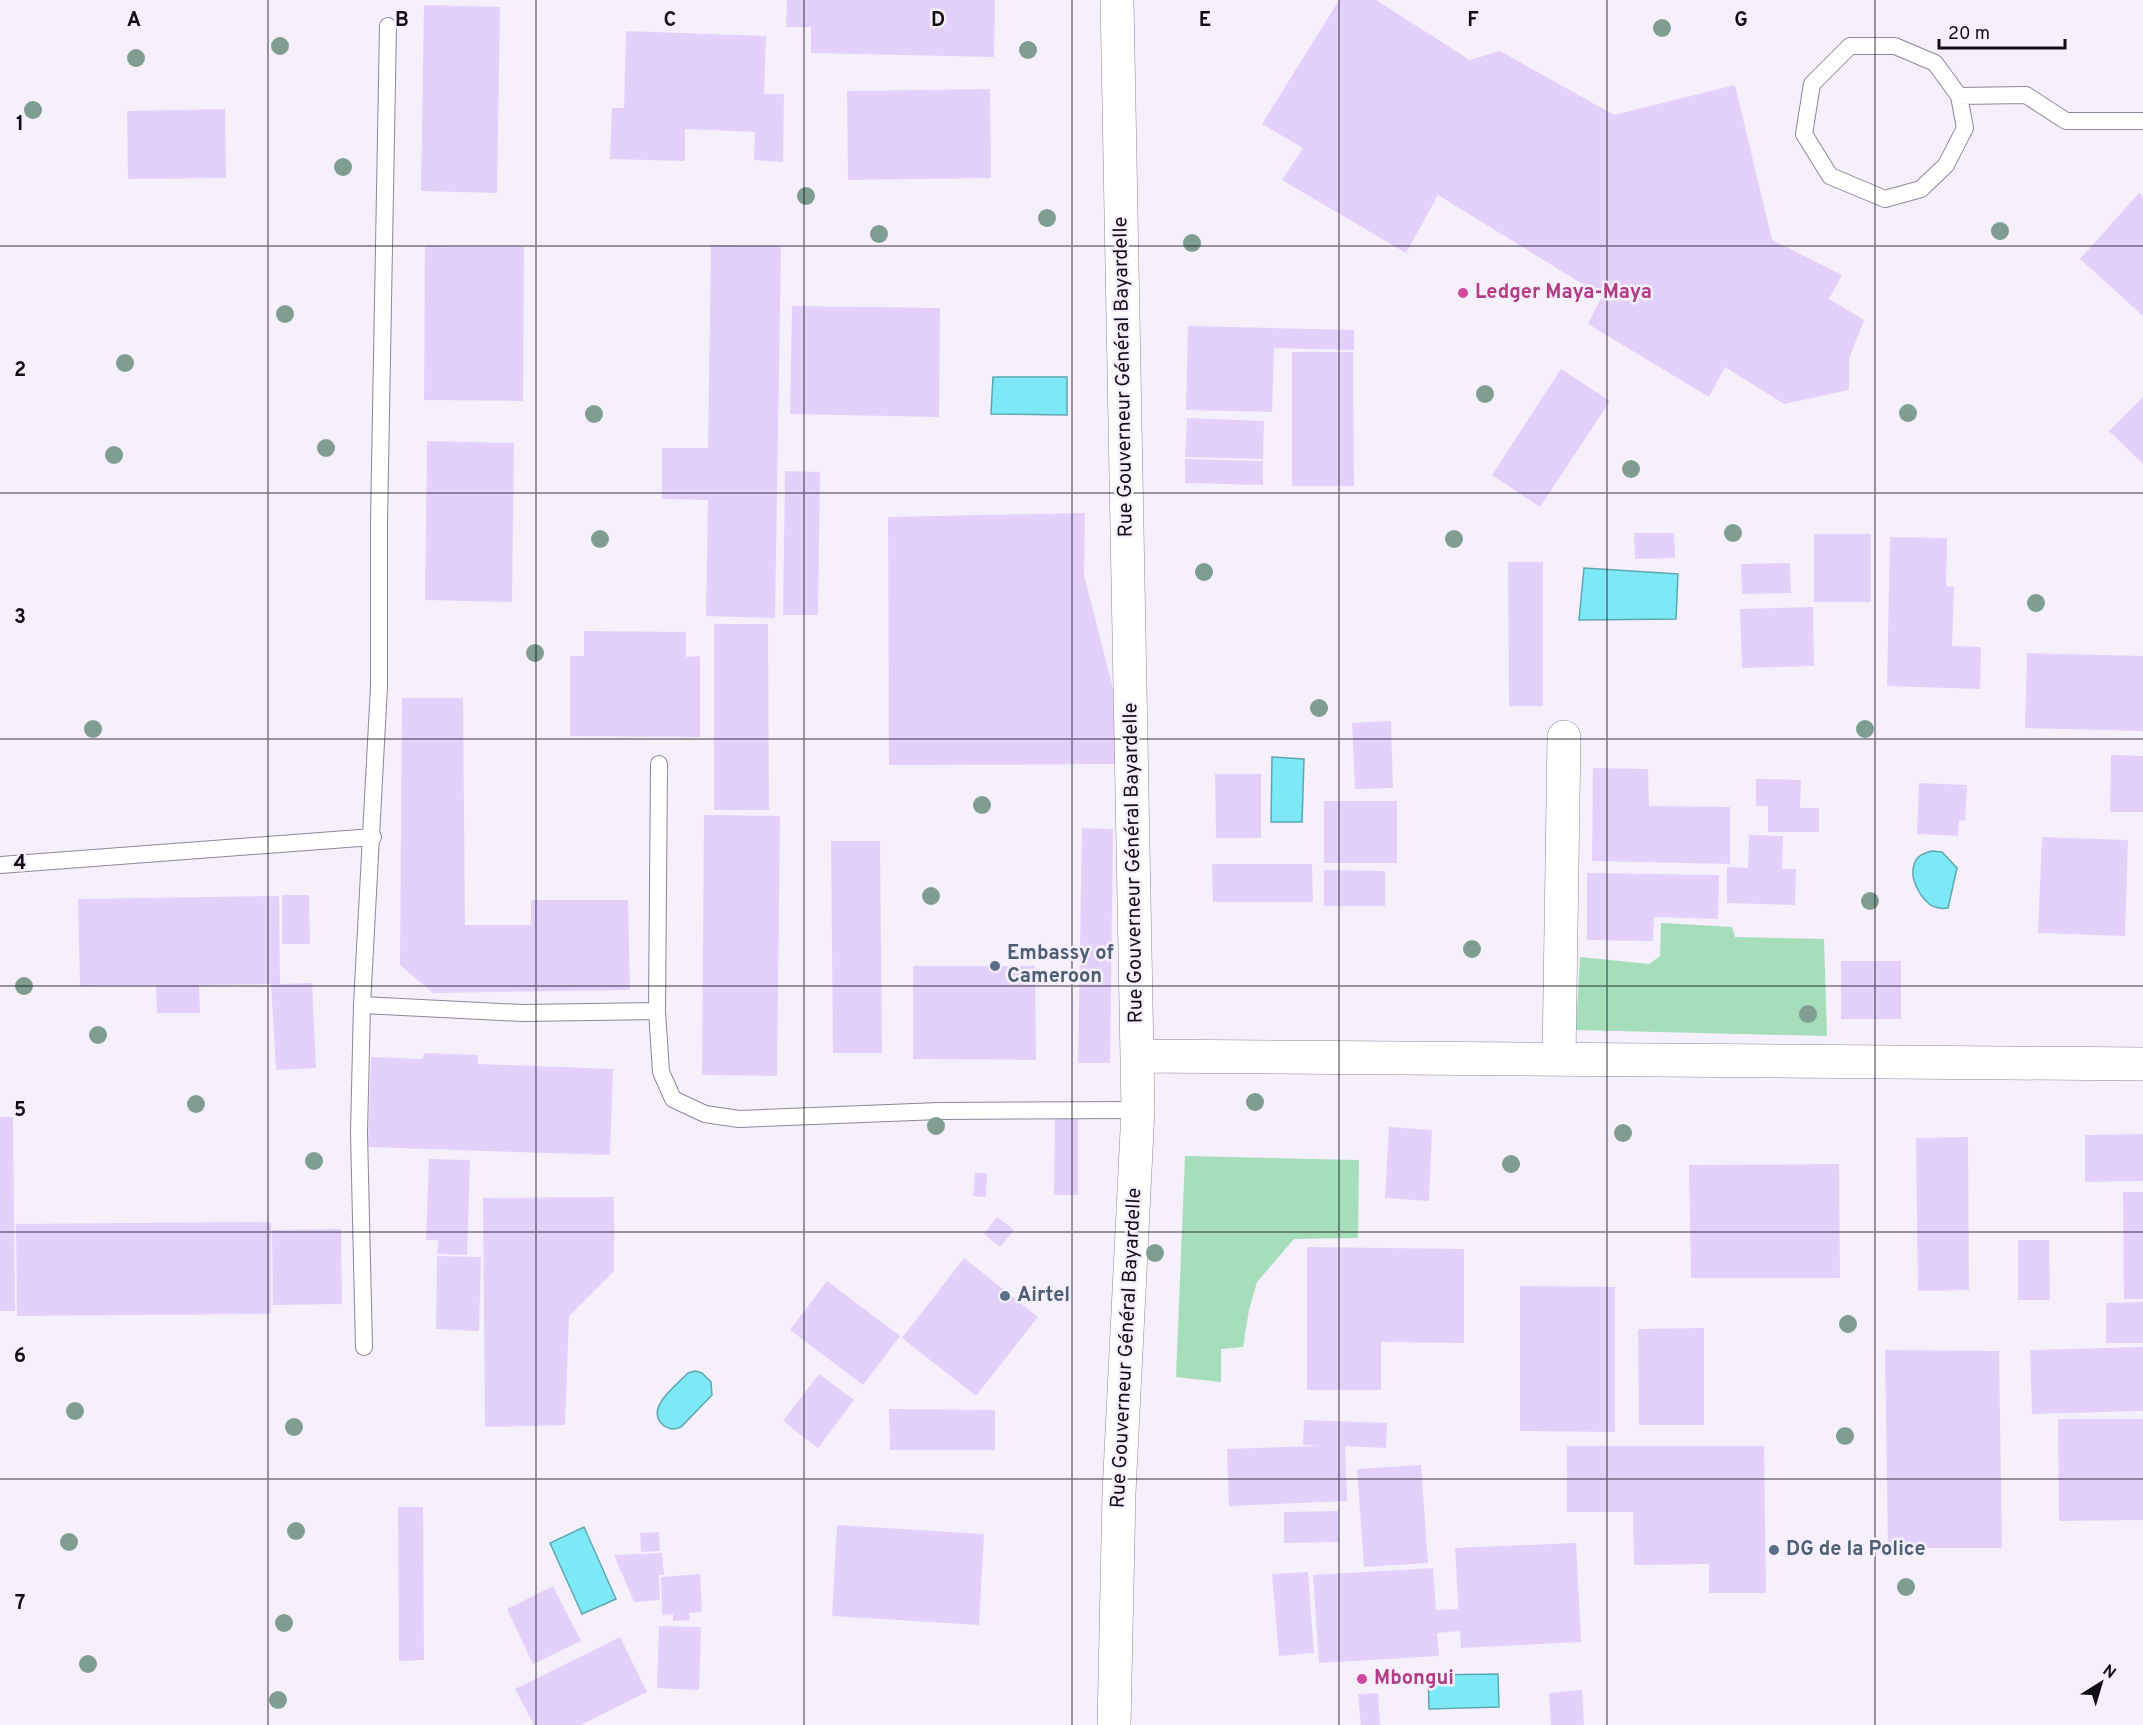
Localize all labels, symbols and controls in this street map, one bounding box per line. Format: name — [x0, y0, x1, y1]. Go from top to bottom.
text: A — [127, 8, 141, 34]
text: B — [395, 8, 409, 34]
text: C — [664, 8, 676, 34]
text: D — [931, 8, 945, 34]
text: E — [1199, 8, 1211, 34]
text: F — [1467, 8, 1479, 34]
text: G — [1734, 8, 1748, 34]
scale bar — [1939, 12, 2065, 50]
text: 20 m — [1948, 23, 1990, 46]
text: 1 — [16, 112, 24, 138]
street label: Rue Gouverneur Général Bayardelle — [1108, 216, 1140, 538]
place label: Ledger Maya-Maya — [1475, 280, 1652, 306]
marker: Ledger Maya-Maya — [1456, 286, 1470, 300]
text: 2 — [14, 358, 26, 384]
text: 3 — [14, 605, 26, 631]
street label: Rue Gouverneur Général Bayardelle — [1118, 702, 1150, 1024]
text: 4 — [14, 851, 26, 877]
place label: Embassy of Cameroon — [1007, 941, 1114, 990]
marker: Embassy of Cameroon — [988, 959, 1002, 973]
text: 5 — [14, 1098, 26, 1124]
street label: Rue Gouverneur Général Bayardelle — [1106, 1187, 1148, 1509]
place label: Airtel — [1017, 1283, 1070, 1309]
marker: Airtel — [998, 1289, 1012, 1303]
text: 6 — [14, 1344, 26, 1370]
place label: DG de la Police — [1786, 1537, 1926, 1563]
marker: DG de la Police — [1767, 1543, 1781, 1557]
text: 7 — [15, 1591, 25, 1617]
north arrow — [2071, 1653, 2131, 1713]
text: N — [2098, 1661, 2119, 1684]
place label: Mbongui — [1374, 1666, 1454, 1692]
marker: Mbongui — [1355, 1672, 1369, 1686]

